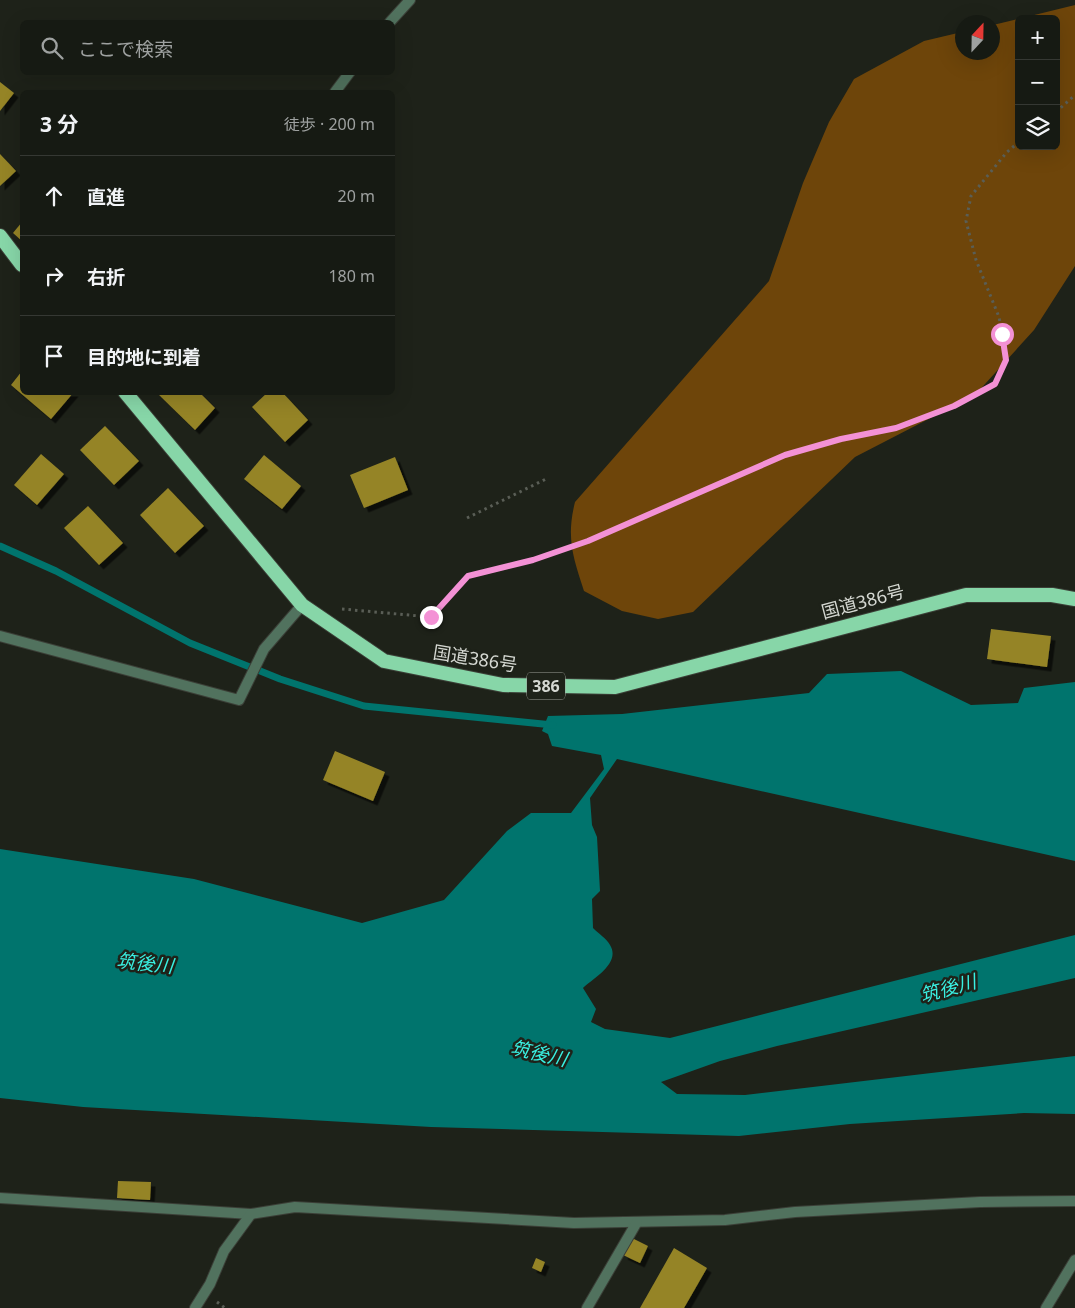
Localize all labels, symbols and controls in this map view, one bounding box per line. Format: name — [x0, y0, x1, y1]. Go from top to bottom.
north arrow — [955, 15, 1000, 60]
map controls — [1015, 15, 1060, 150]
button: + — [1015, 15, 1060, 60]
search box — [20, 20, 395, 75]
icon: search — [38, 34, 66, 62]
text: ここで検索 — [78, 36, 173, 62]
button: − — [1015, 60, 1060, 105]
button: layers — [1015, 105, 1060, 150]
text: 3 分 — [40, 110, 78, 138]
text: 徒歩 · 200 m — [284, 113, 375, 135]
icon: ahead — [40, 182, 68, 210]
text: 直進 — [87, 184, 125, 210]
text: 20 m — [338, 185, 375, 207]
icon: right — [40, 262, 68, 290]
text: 右折 — [87, 264, 125, 290]
text: 180 m — [328, 265, 375, 287]
route start — [991, 323, 1014, 346]
icon: arrive — [40, 342, 68, 370]
text: 目的地に到着 — [87, 344, 201, 370]
street label: 国道386号 — [819, 578, 907, 624]
route end — [420, 606, 443, 629]
street label: 国道386号 — [431, 640, 519, 677]
road number: 386 — [527, 672, 565, 699]
water label: 筑後川 — [115, 947, 177, 979]
water label: 筑後川 — [917, 968, 981, 1008]
water label: 筑後川 — [508, 1034, 572, 1073]

